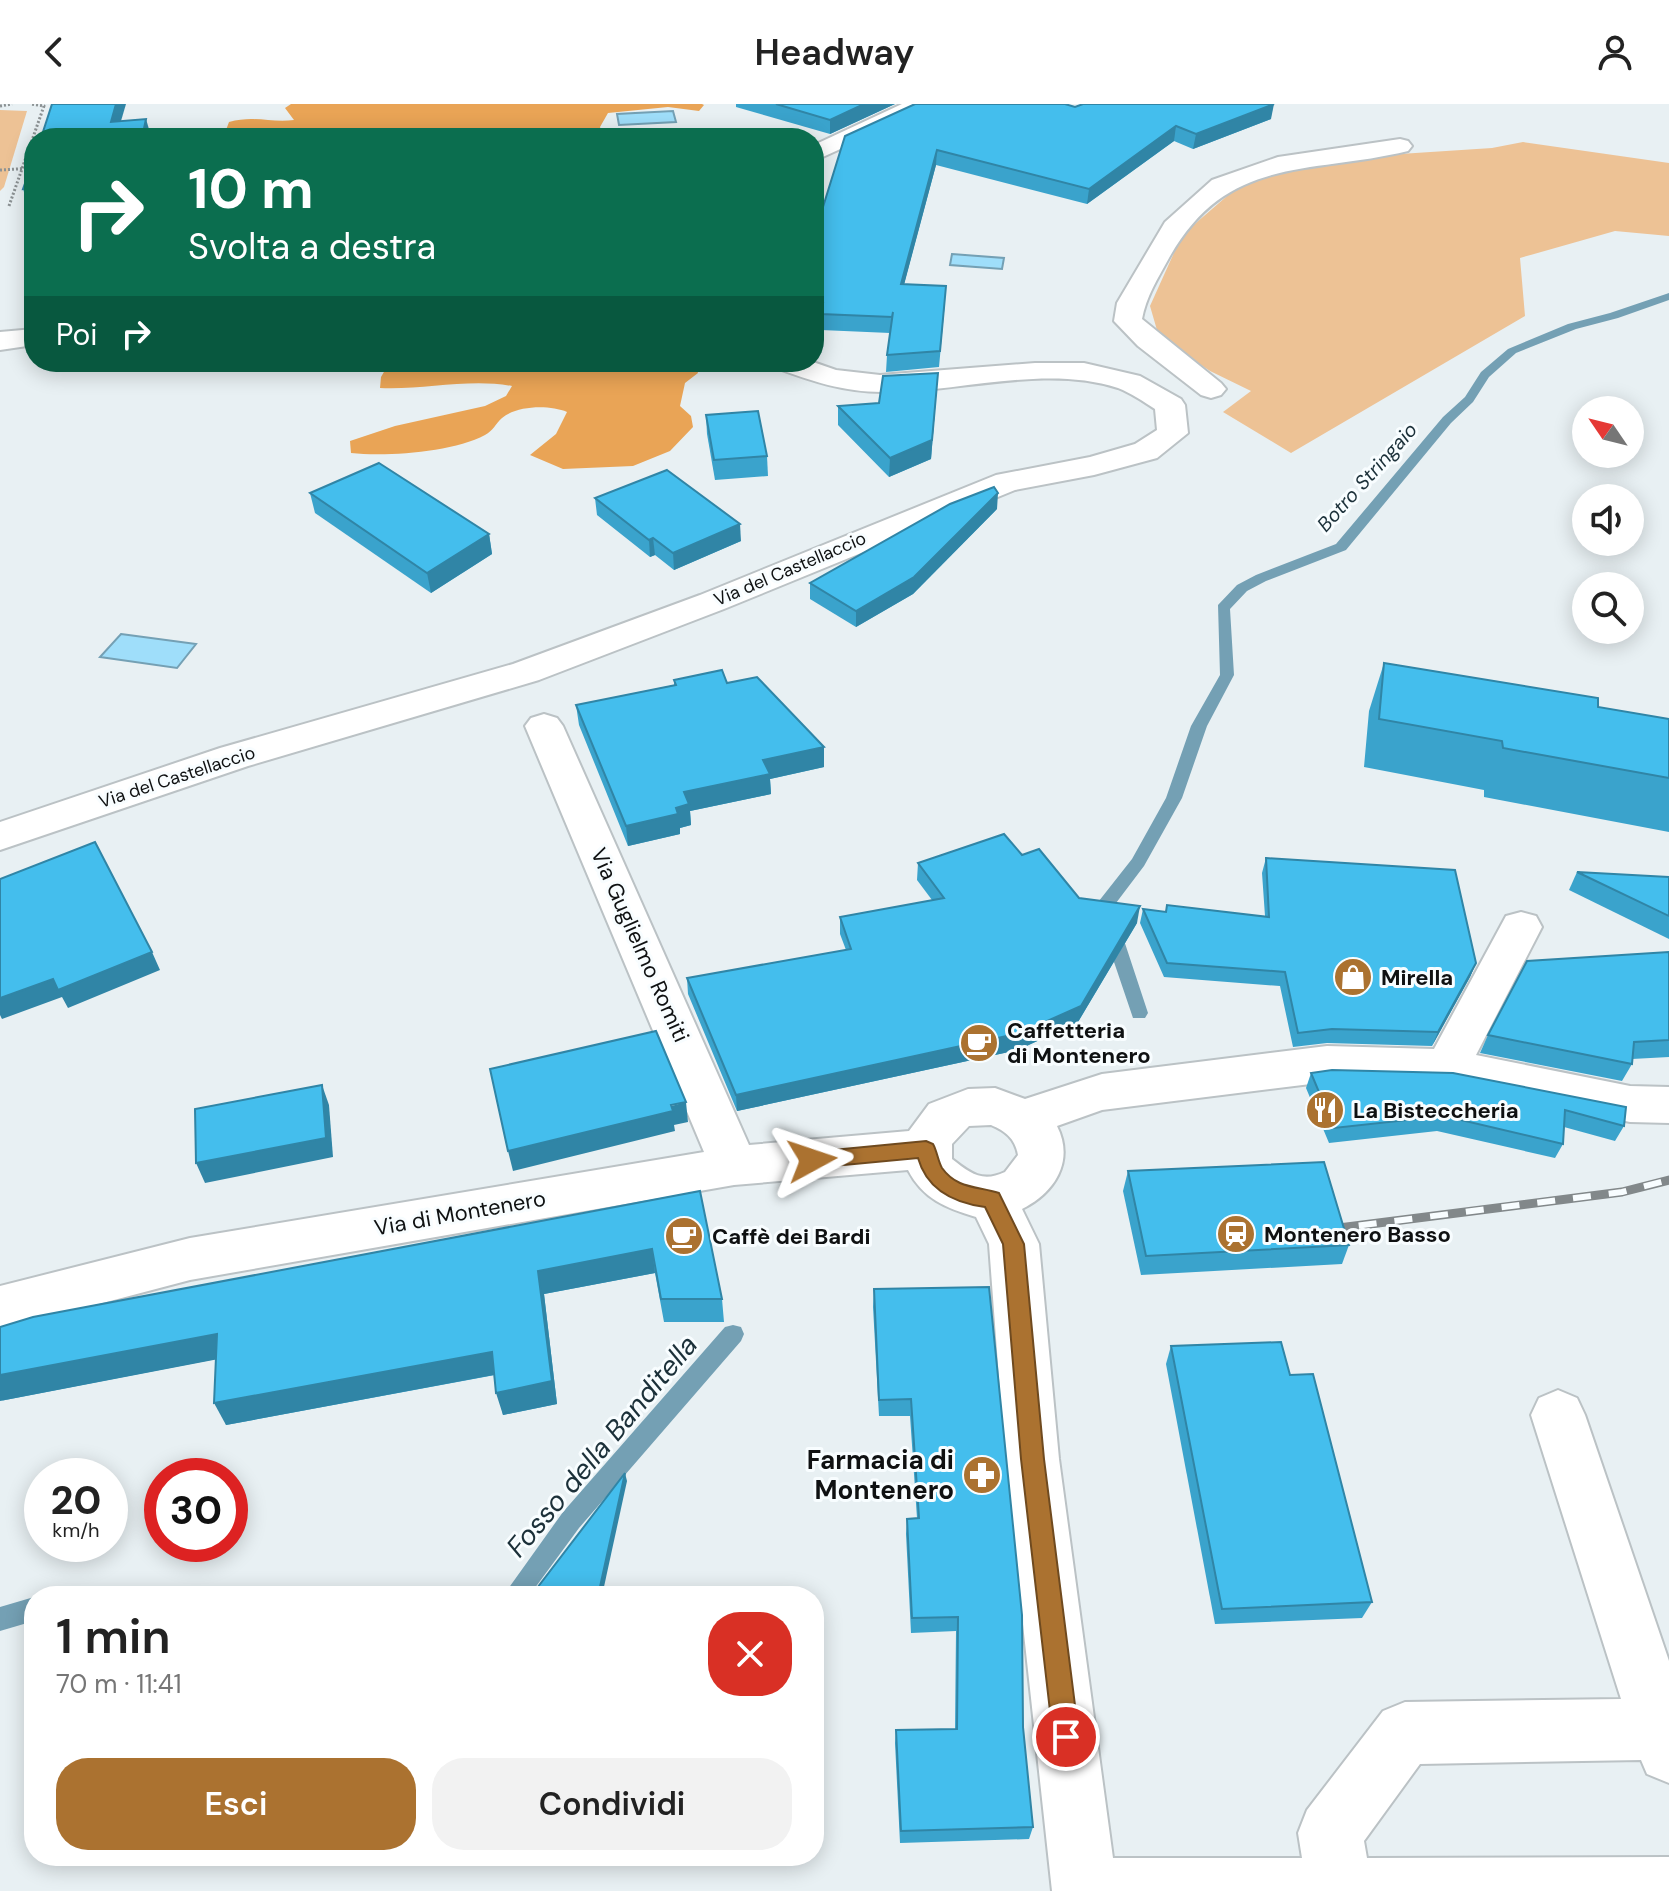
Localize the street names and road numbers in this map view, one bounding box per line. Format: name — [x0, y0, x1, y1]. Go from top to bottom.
street label: Via del Castellaccio — [710, 526, 870, 612]
street label: Via del Castellaccio — [96, 740, 258, 814]
street label: Via Guglielmo Romiti — [584, 843, 696, 1047]
street label: Via di Montenero — [372, 1184, 548, 1242]

